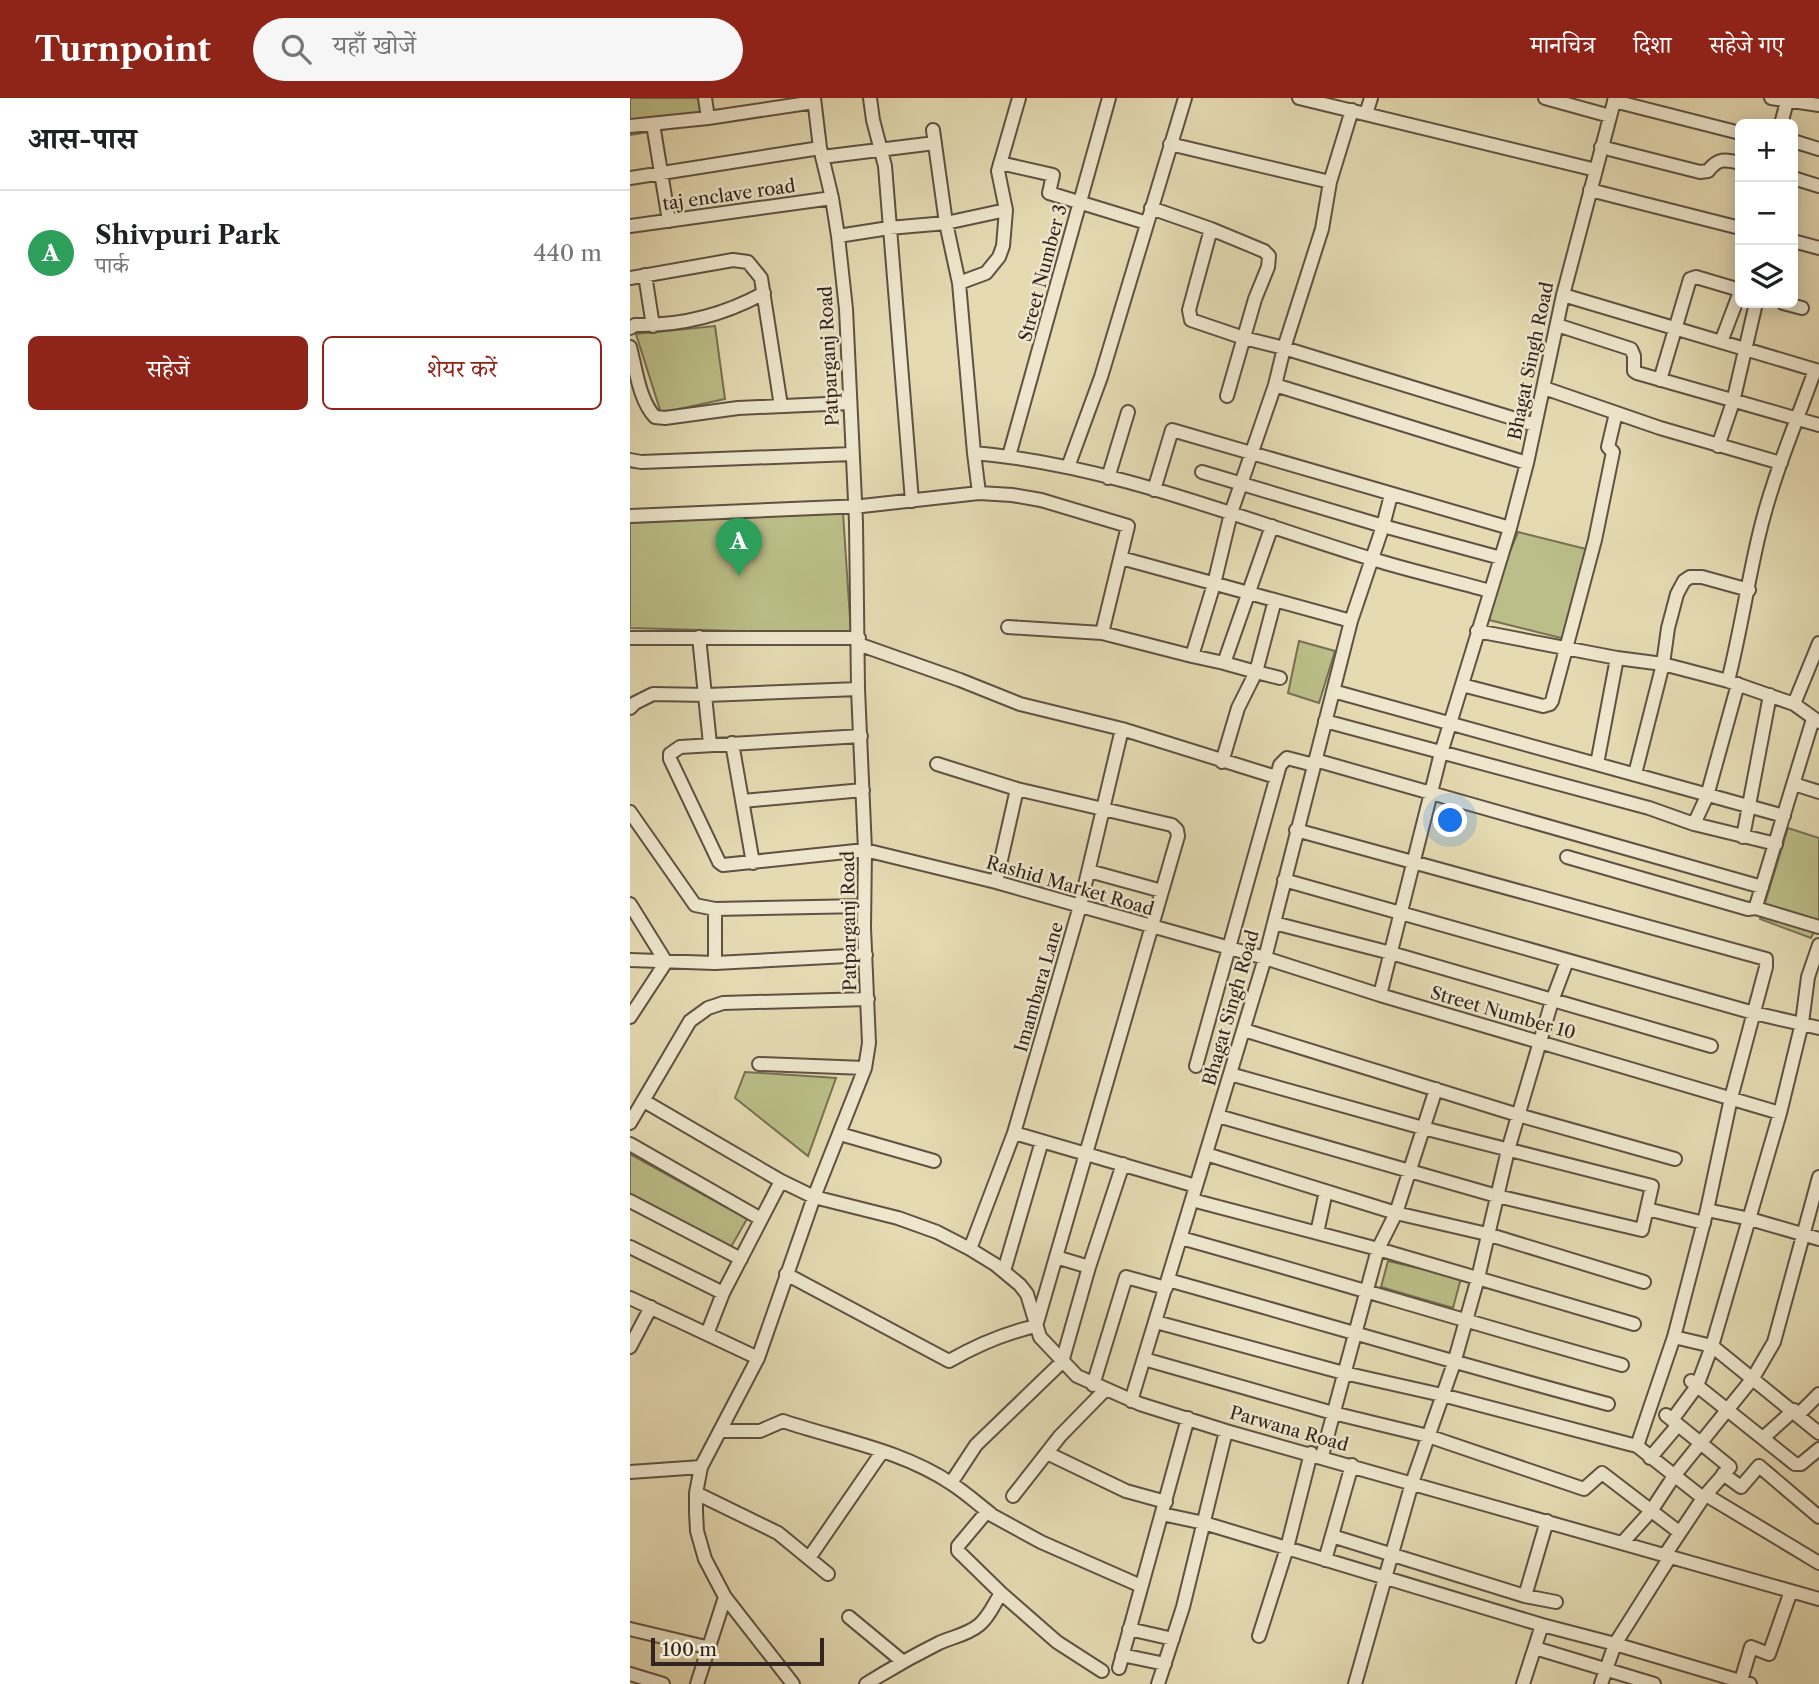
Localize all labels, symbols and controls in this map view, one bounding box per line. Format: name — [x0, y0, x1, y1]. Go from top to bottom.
search box — [253, 18, 743, 81]
text: Turnpoint — [35, 29, 211, 70]
text: यहाँ खोजें — [333, 29, 416, 61]
icon: search — [277, 30, 315, 68]
text: मानचित्र — [1530, 30, 1595, 59]
text: दिशा — [1633, 30, 1671, 59]
text: सहेजे गए — [1709, 30, 1784, 59]
map controls — [1735, 119, 1798, 308]
button: + — [1735, 119, 1798, 182]
text: आस-पास — [28, 120, 137, 157]
street label: taj enclave road — [661, 175, 797, 215]
button: − — [1735, 182, 1798, 245]
street label: Street Number 3 — [1014, 202, 1072, 344]
text: Shivpuri Park — [95, 219, 280, 251]
text: A — [42, 239, 60, 267]
text: 440 m — [533, 239, 602, 267]
button: layers — [1735, 245, 1798, 308]
text: पार्क — [95, 251, 129, 279]
street label: Bhagat Singh Road — [1504, 280, 1558, 442]
street label: Patparganj Road — [814, 285, 844, 427]
button: सहेजें — [28, 336, 308, 410]
button: शेयर करें — [322, 336, 602, 410]
pin: A — [716, 518, 762, 576]
your location — [1433, 803, 1467, 837]
street label: Patparganj Road — [837, 851, 861, 991]
street label: Rashid Market Road — [984, 852, 1156, 921]
street label: Imambara Lane — [1010, 919, 1068, 1055]
street label: Bhagat Singh Road — [1198, 928, 1264, 1088]
street label: Street Number 10 — [1428, 982, 1578, 1044]
street label: Parwana Road — [1227, 1402, 1351, 1456]
scale bar — [651, 1635, 824, 1667]
text: 100 m — [662, 1638, 717, 1661]

